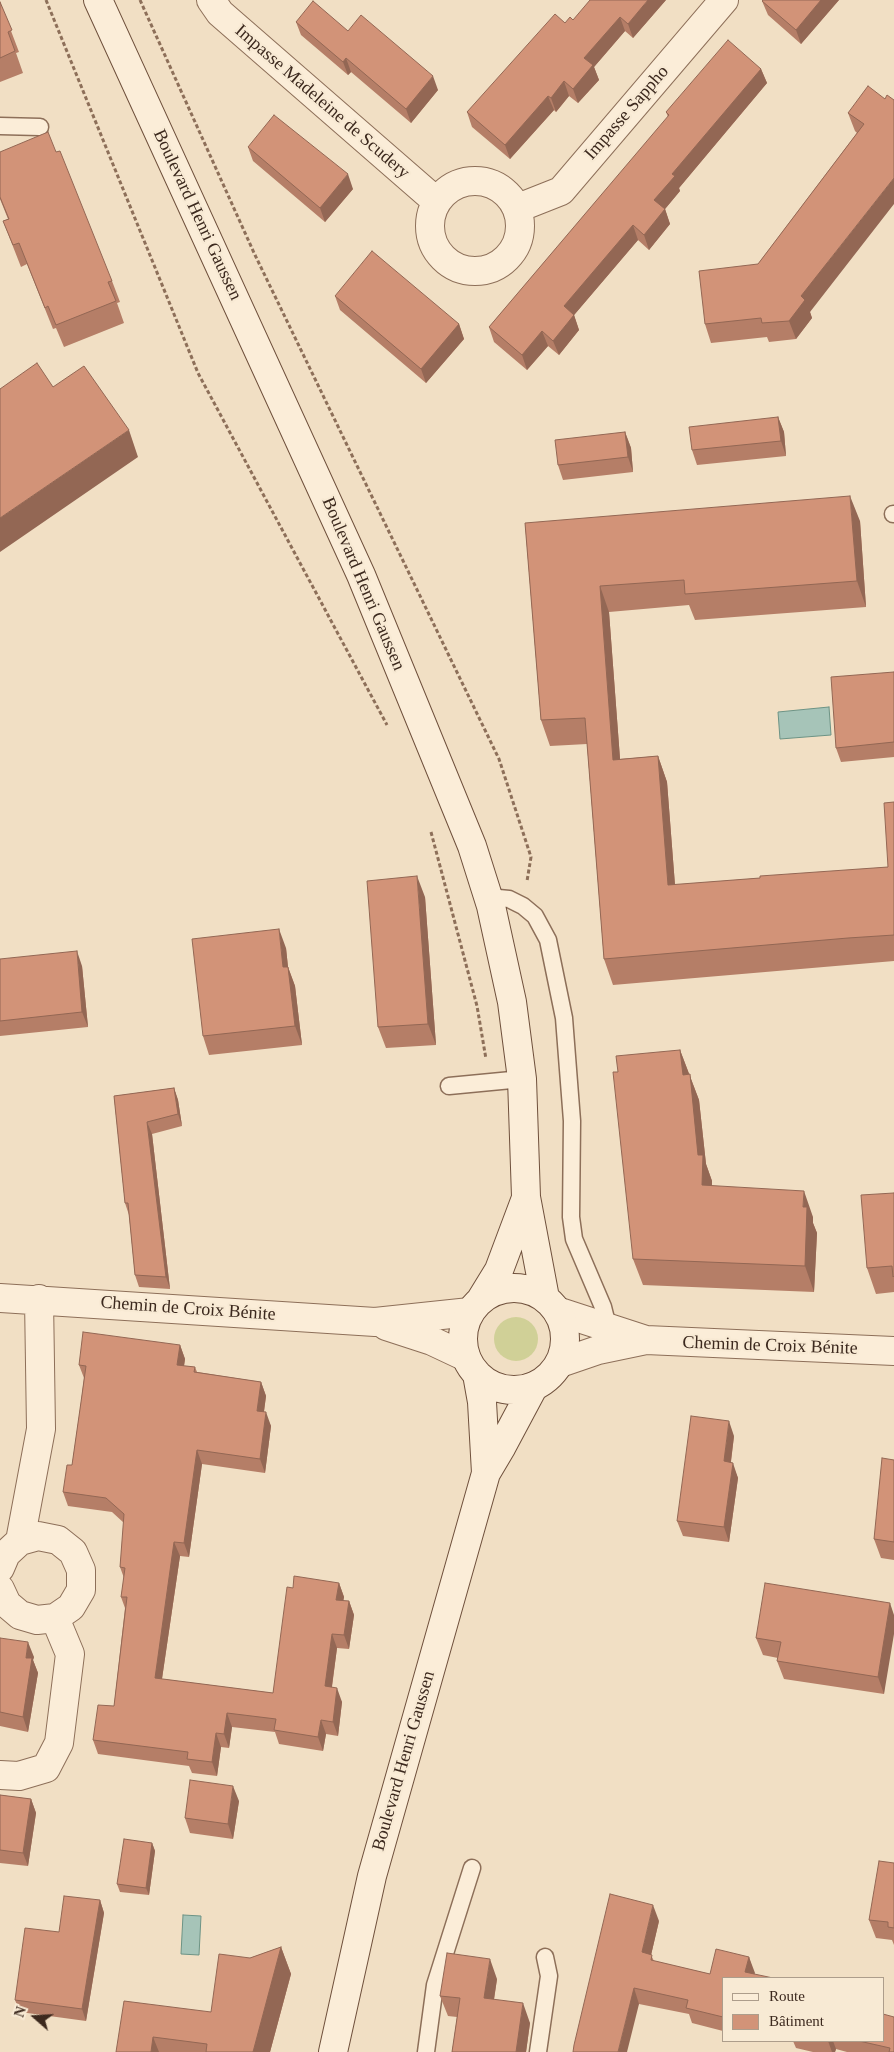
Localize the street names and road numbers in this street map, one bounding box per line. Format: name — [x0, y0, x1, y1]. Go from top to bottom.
street label: Impasse Madeleine de Scudery — [230, 20, 414, 184]
street label: Impasse Sappho — [580, 62, 674, 164]
street label: Boulevard Henri Gaussen — [148, 126, 246, 304]
street label: Boulevard Henri Gaussen — [317, 494, 409, 674]
street label: Chemin de Croix Bénite — [100, 1292, 276, 1326]
street label: Chemin de Croix Bénite — [682, 1332, 858, 1360]
street label: Boulevard Henri Gaussen — [368, 1669, 440, 1853]

